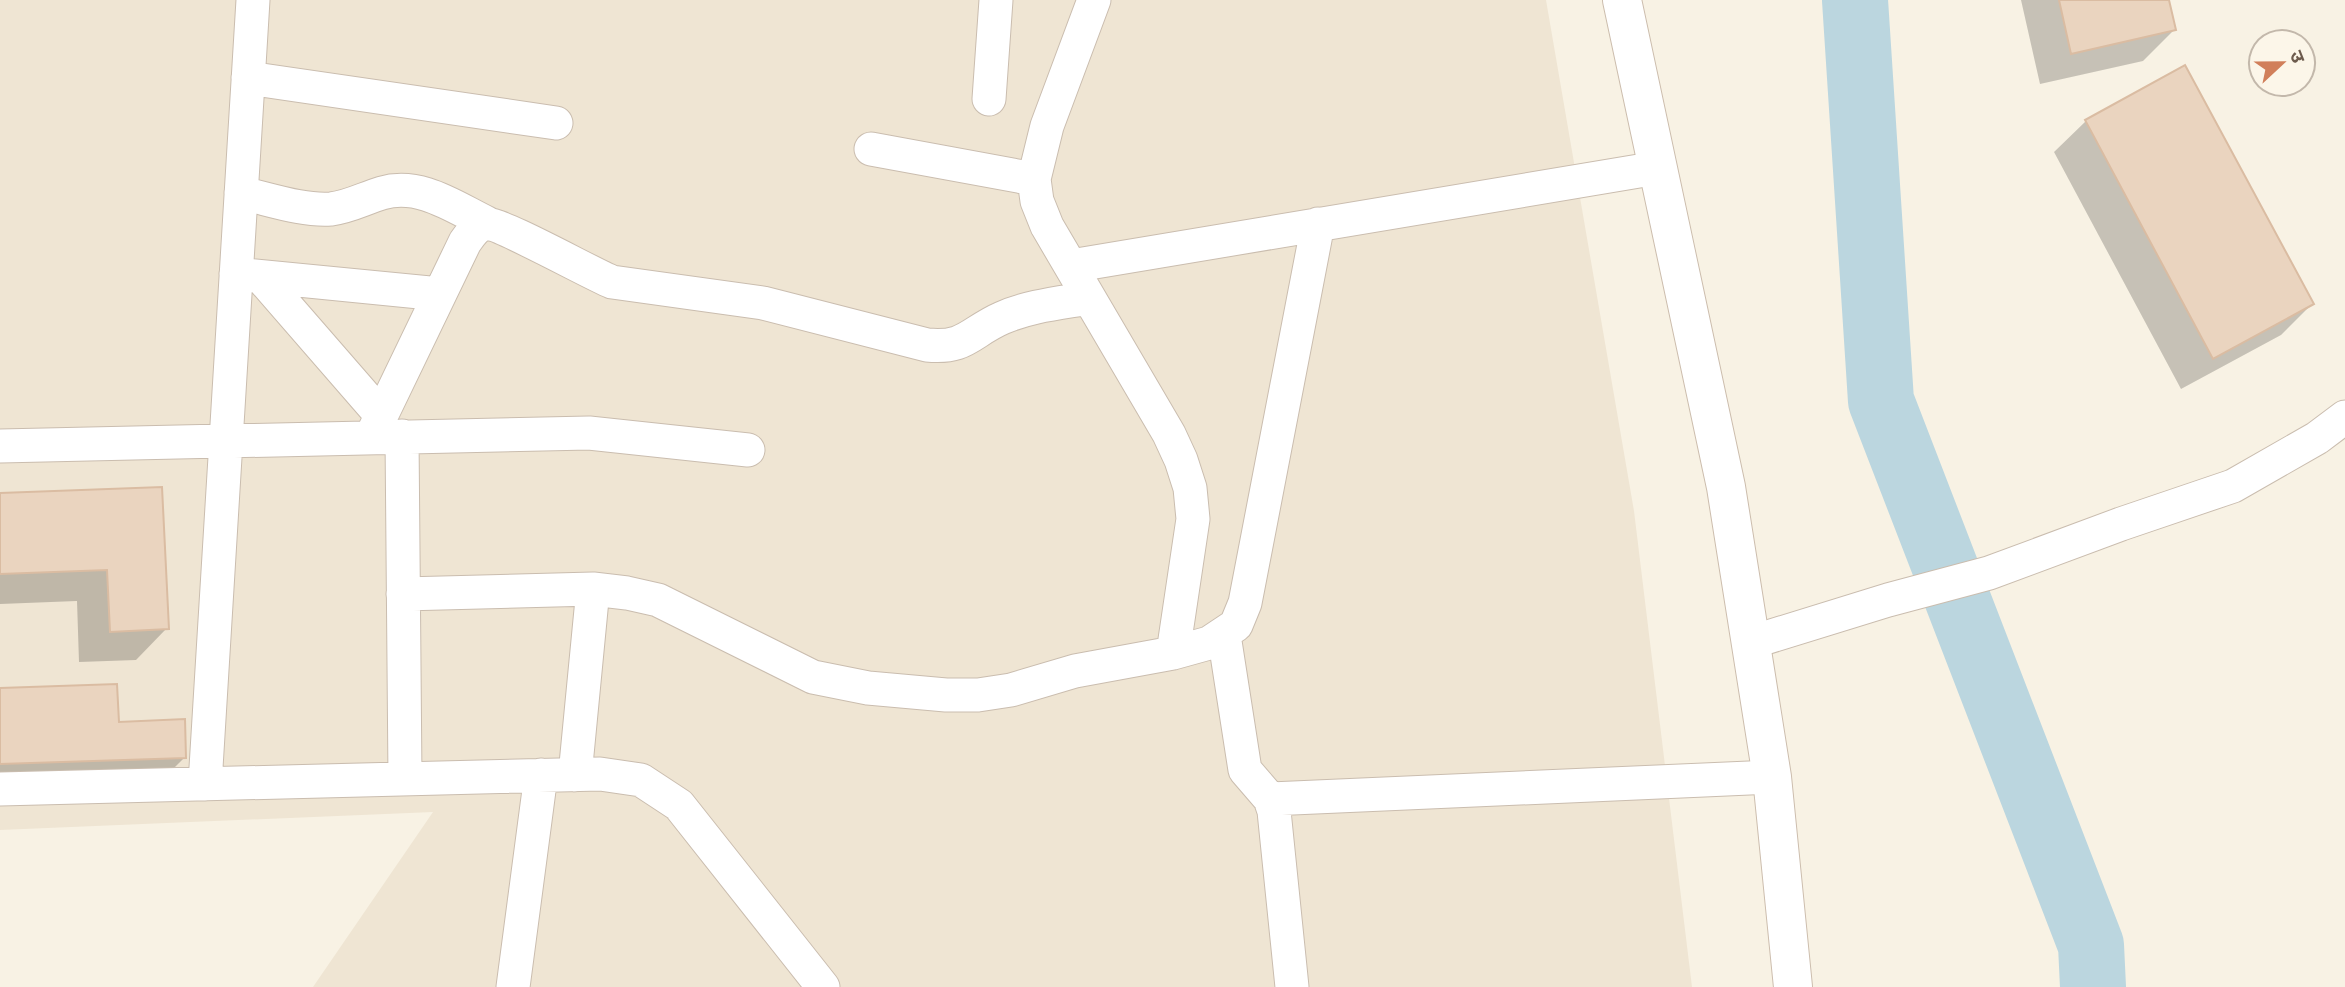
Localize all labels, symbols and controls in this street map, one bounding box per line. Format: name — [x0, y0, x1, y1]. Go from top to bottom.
north arrow — [2247, 28, 2317, 98]
text: उ — [2285, 47, 2311, 67]

